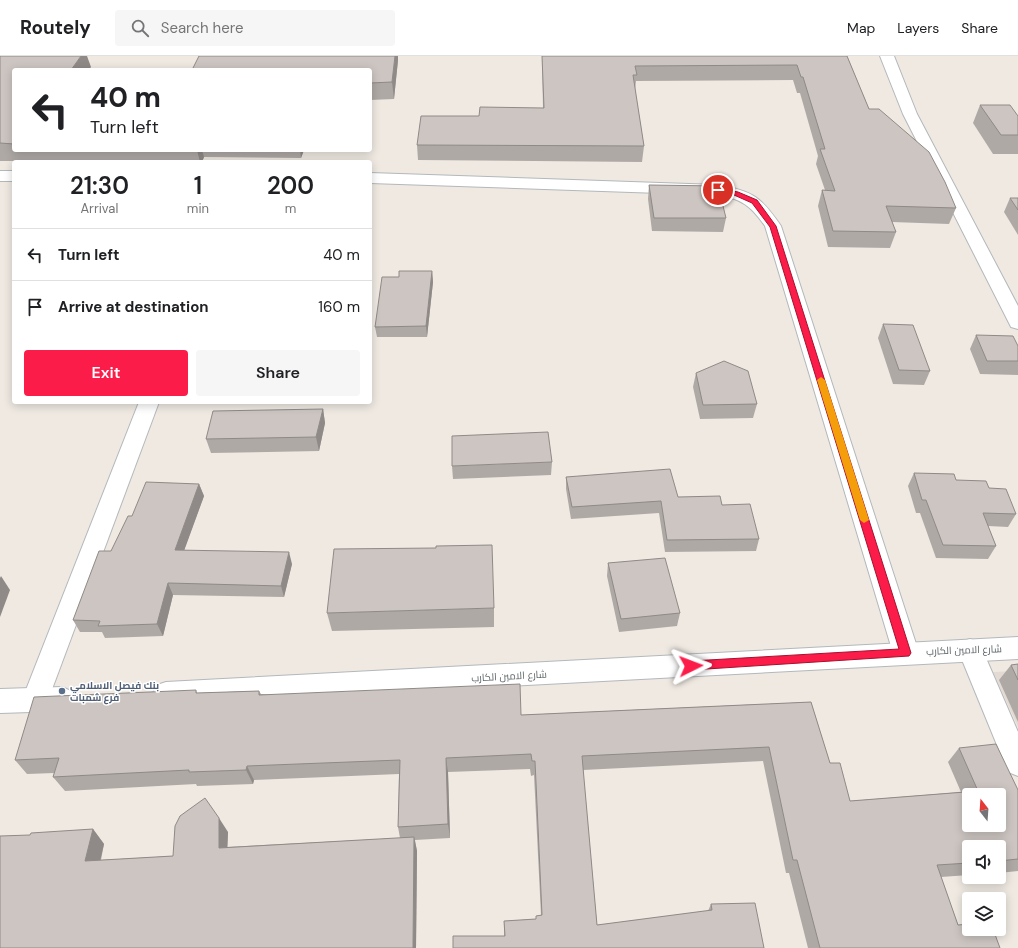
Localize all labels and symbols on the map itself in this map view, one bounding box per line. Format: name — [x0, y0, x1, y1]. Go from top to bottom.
pin — [701, 173, 735, 207]
street label: شارع الامين الكارب — [926, 642, 1002, 658]
position arrow — [670, 645, 712, 687]
street label: شارع الامين الكارب — [471, 668, 547, 684]
place label: بنك فيصل الاسلامي فرع شمبات — [70, 679, 159, 705]
marker: بنك فيصل الاسلامي فرع شمبات — [57, 686, 67, 696]
north arrow — [962, 788, 1006, 832]

